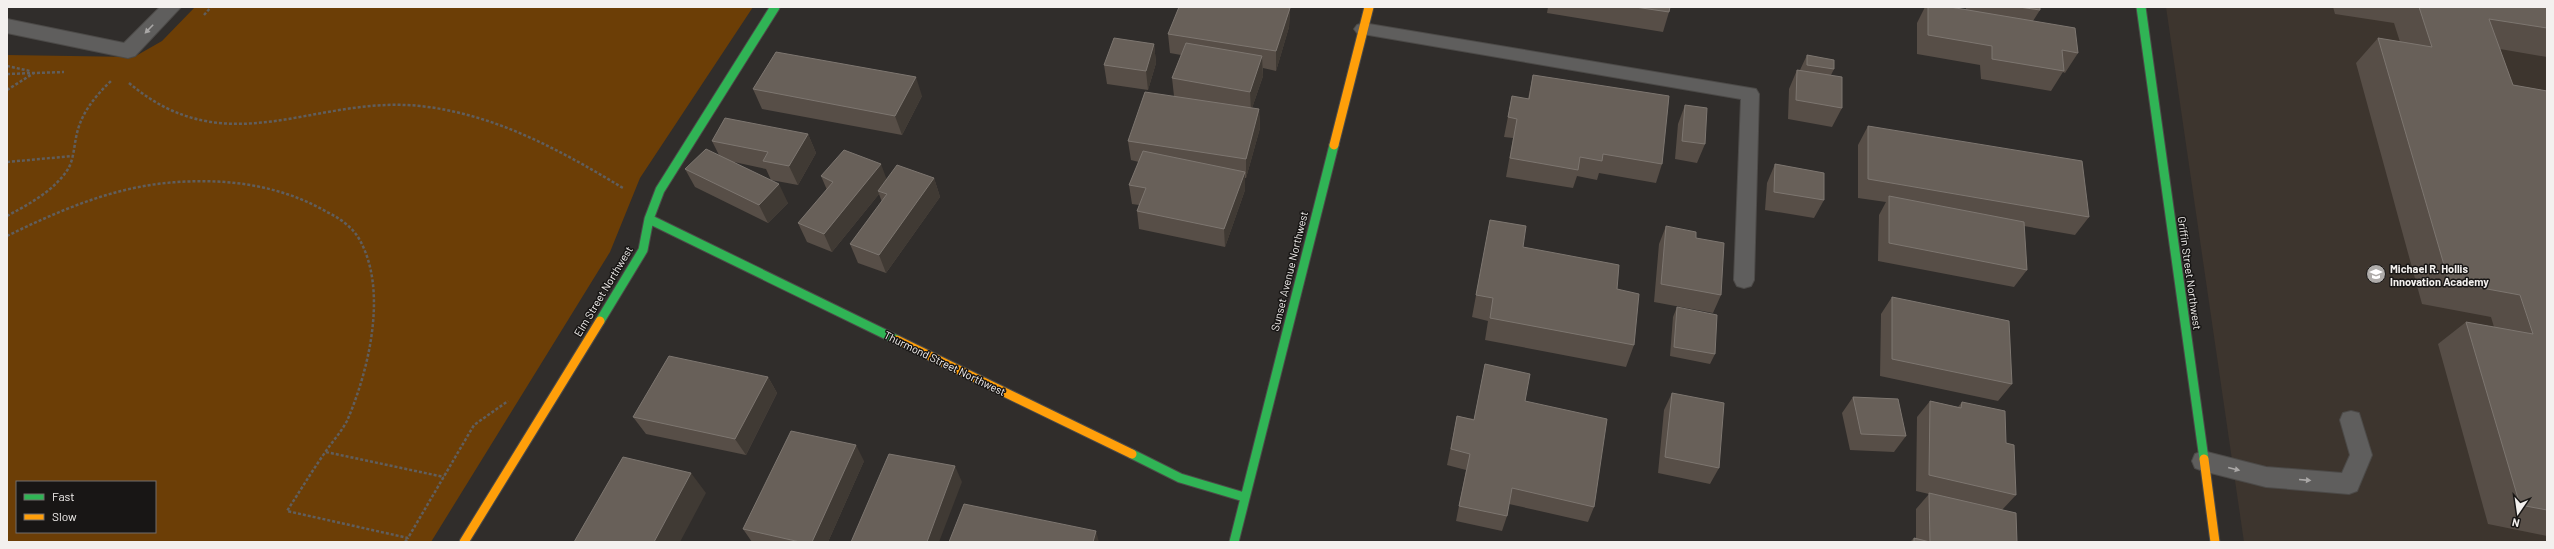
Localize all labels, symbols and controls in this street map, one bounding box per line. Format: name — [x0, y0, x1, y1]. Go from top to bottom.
one-way arrow — [145, 24, 154, 34]
street label: Sunset Avenue Northwest — [1268, 210, 1310, 332]
street label: Griffin Street Northwest — [2176, 215, 2204, 331]
street label: Elm Street Northwest — [571, 244, 635, 338]
place label: Michael R. Hollis Innovation Academy — [2390, 262, 2489, 288]
school or university icon: Michael R. Hollis Innovation Academy — [2365, 263, 2387, 285]
street label: Thurmond Street Northwest — [882, 328, 1008, 398]
one-way arrow — [2229, 466, 2241, 472]
one-way arrow — [2299, 477, 2311, 483]
legend — [16, 481, 156, 533]
text: Fast — [52, 489, 75, 503]
north arrow — [2498, 493, 2538, 533]
text: Slow — [52, 509, 77, 523]
text: N — [2511, 516, 2521, 530]

